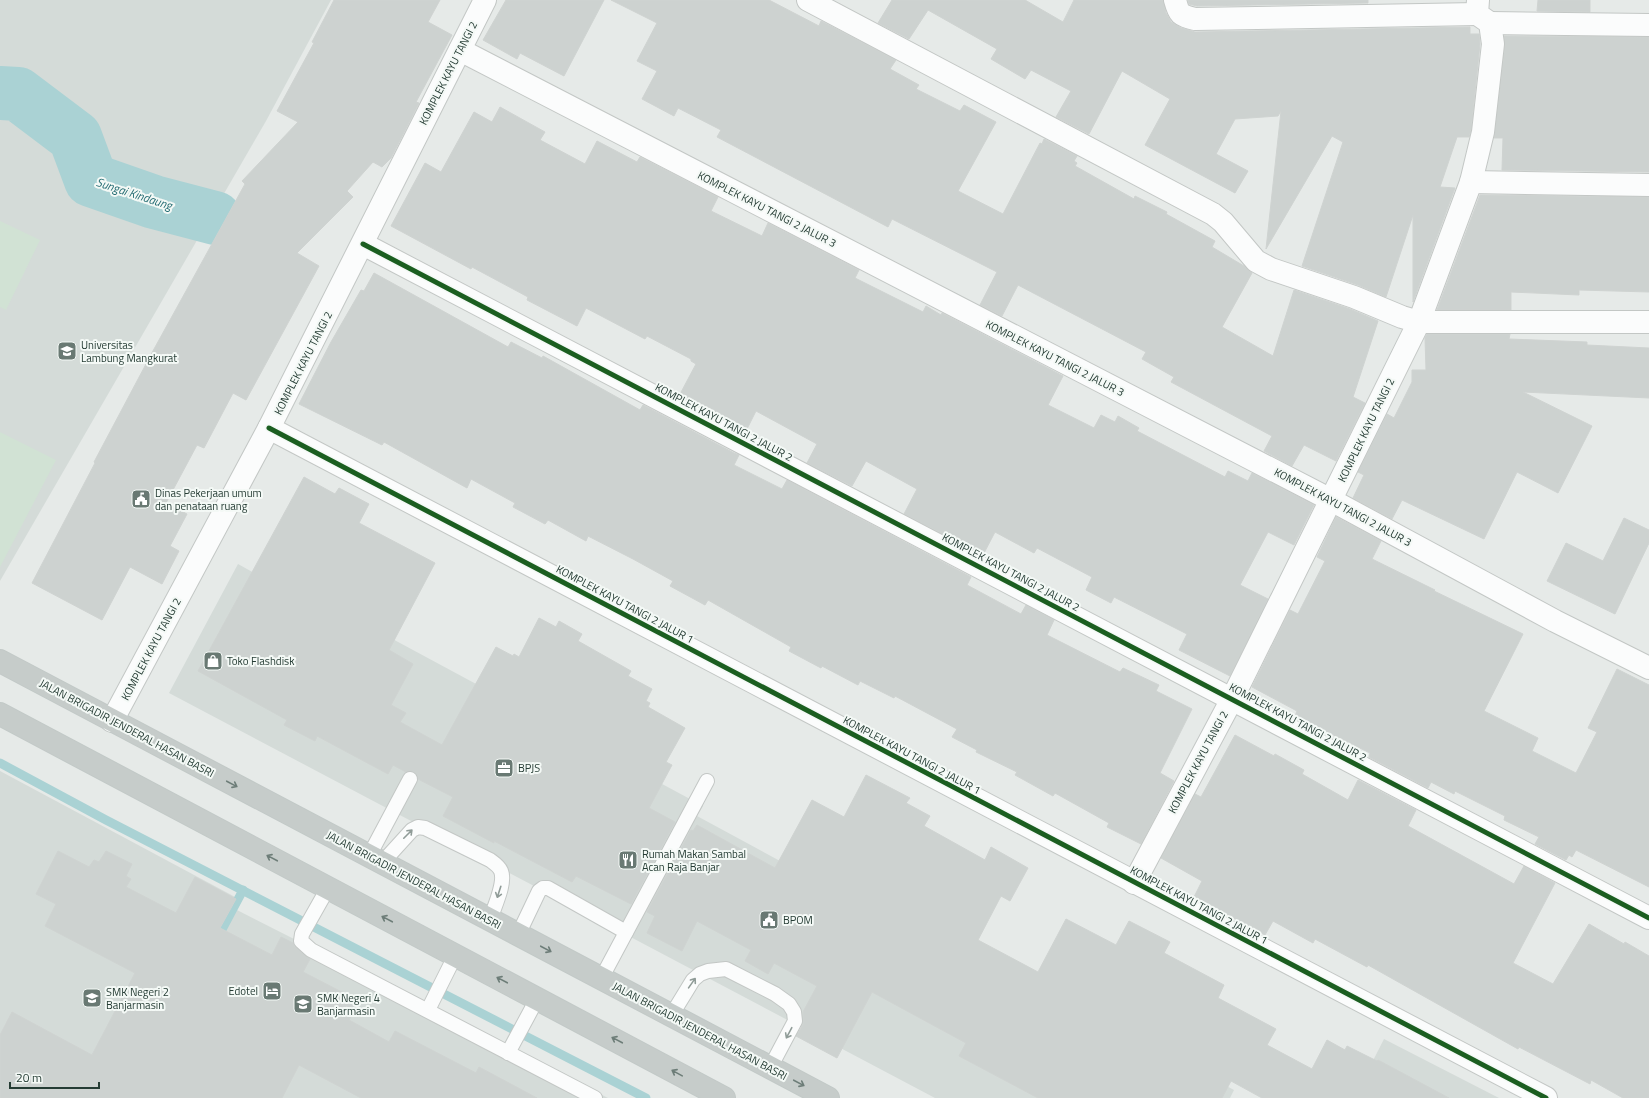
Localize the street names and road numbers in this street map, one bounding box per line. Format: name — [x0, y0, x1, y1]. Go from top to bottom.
street label: KOMPLEK KAYU TANGI 2 — [415, 19, 481, 127]
street label: KOMPLEK KAYU TANGI 2 JALUR 3 — [695, 167, 839, 251]
street label: KOMPLEK KAYU TANGI 2 — [270, 309, 336, 417]
street label: KOMPLEK KAYU TANGI 2 JALUR 3 — [983, 316, 1127, 400]
street label: KOMPLEK KAYU TANGI 2 — [1334, 375, 1398, 485]
street label: KOMPLEK KAYU TANGI 2 JALUR 2 — [652, 379, 796, 465]
street label: KOMPLEK KAYU TANGI 2 JALUR 3 — [1271, 464, 1415, 550]
street label: KOMPLEK KAYU TANGI 2 JALUR 2 — [939, 529, 1083, 615]
street label: KOMPLEK KAYU TANGI 2 JALUR 1 — [553, 561, 697, 647]
street label: KOMPLEK KAYU TANGI 2 — [117, 595, 185, 703]
street label: JALAN BRIGADIR JENDERAL HASAN BASRI — [37, 675, 217, 781]
street label: KOMPLEK KAYU TANGI 2 JALUR 2 — [1226, 679, 1370, 765]
street label: KOMPLEK KAYU TANGI 2 — [1164, 708, 1232, 816]
street label: KOMPLEK KAYU TANGI 2 JALUR 1 — [840, 712, 984, 798]
street label: JALAN BRIGADIR JENDERAL HASAN BASRI — [324, 827, 504, 933]
street label: KOMPLEK KAYU TANGI 2 JALUR 1 — [1127, 862, 1271, 948]
street label: JALAN BRIGADIR JENDERAL HASAN BASRI — [610, 978, 790, 1084]

